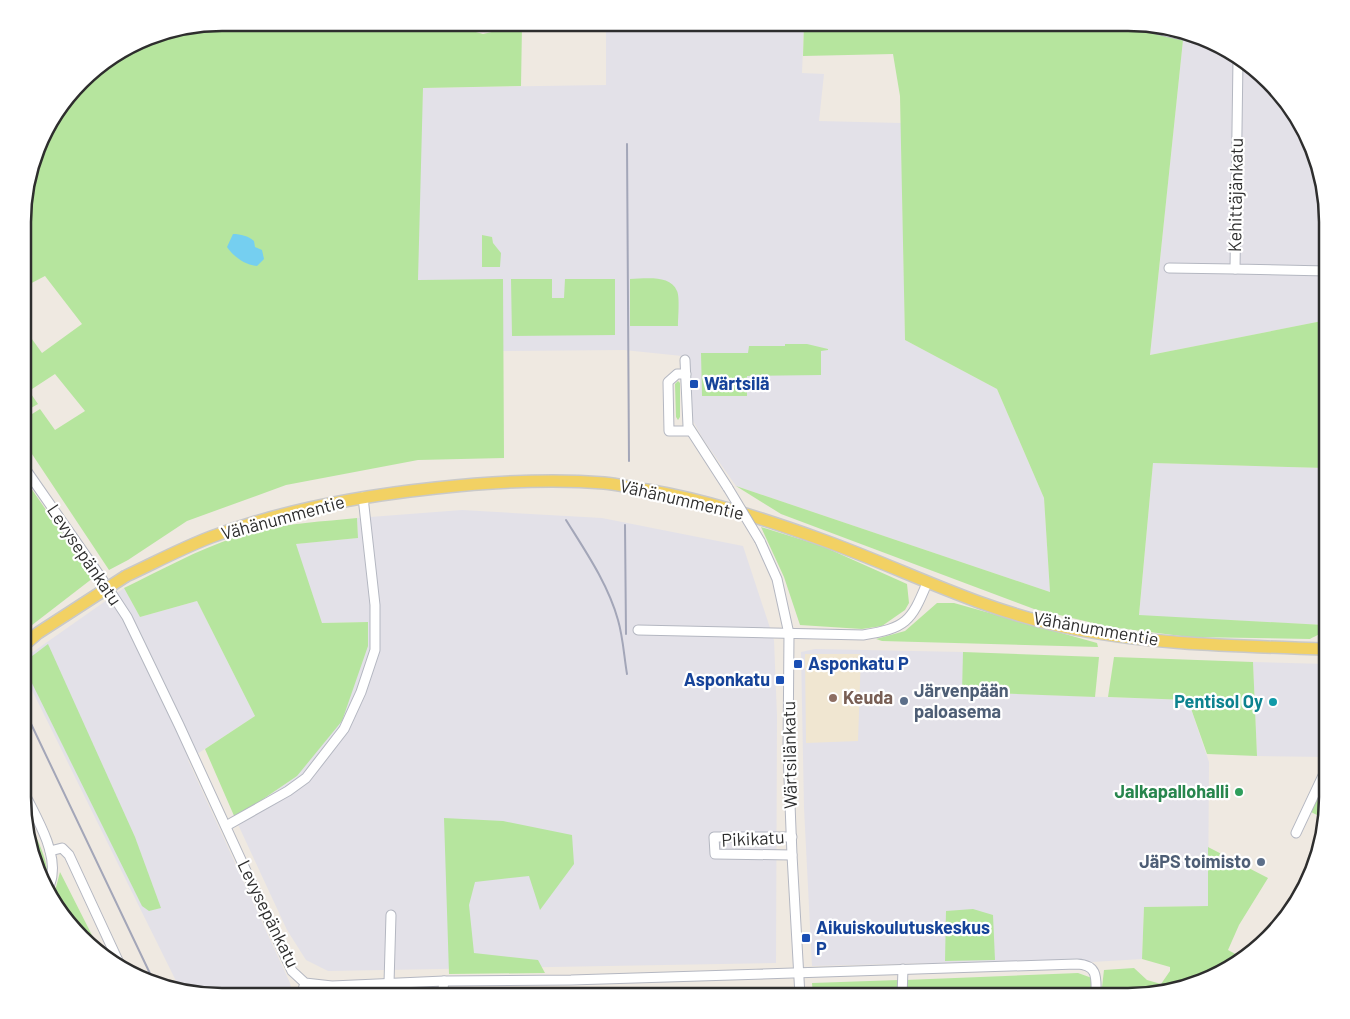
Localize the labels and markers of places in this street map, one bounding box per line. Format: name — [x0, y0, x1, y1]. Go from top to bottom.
place label: Wärtsilä — [704, 372, 770, 394]
marker: Wärtsilä — [688, 378, 700, 390]
place label: Asponkatu P — [808, 652, 909, 674]
marker: Asponkatu P — [792, 658, 804, 670]
place label: Asponkatu — [684, 668, 770, 690]
marker: Asponkatu — [774, 674, 786, 686]
place label: Järvenpään paloasema — [914, 679, 1009, 722]
place label: Keuda — [843, 686, 893, 708]
place label: Pentisol Oy — [1174, 690, 1263, 712]
marker: Keuda — [827, 692, 839, 704]
marker: Järvenpään paloasema — [898, 695, 910, 707]
marker: Pentisol Oy — [1267, 696, 1279, 708]
place label: Jalkapallohalli — [1115, 780, 1229, 802]
marker: Jalkapallohalli — [1233, 786, 1245, 798]
place label: JäPS toimisto — [1139, 850, 1251, 872]
marker: JäPS toimisto — [1255, 856, 1267, 868]
place label: Aikuiskoulutuskeskus P — [816, 916, 990, 959]
marker: Aikuiskoulutuskeskus P — [800, 932, 812, 944]

